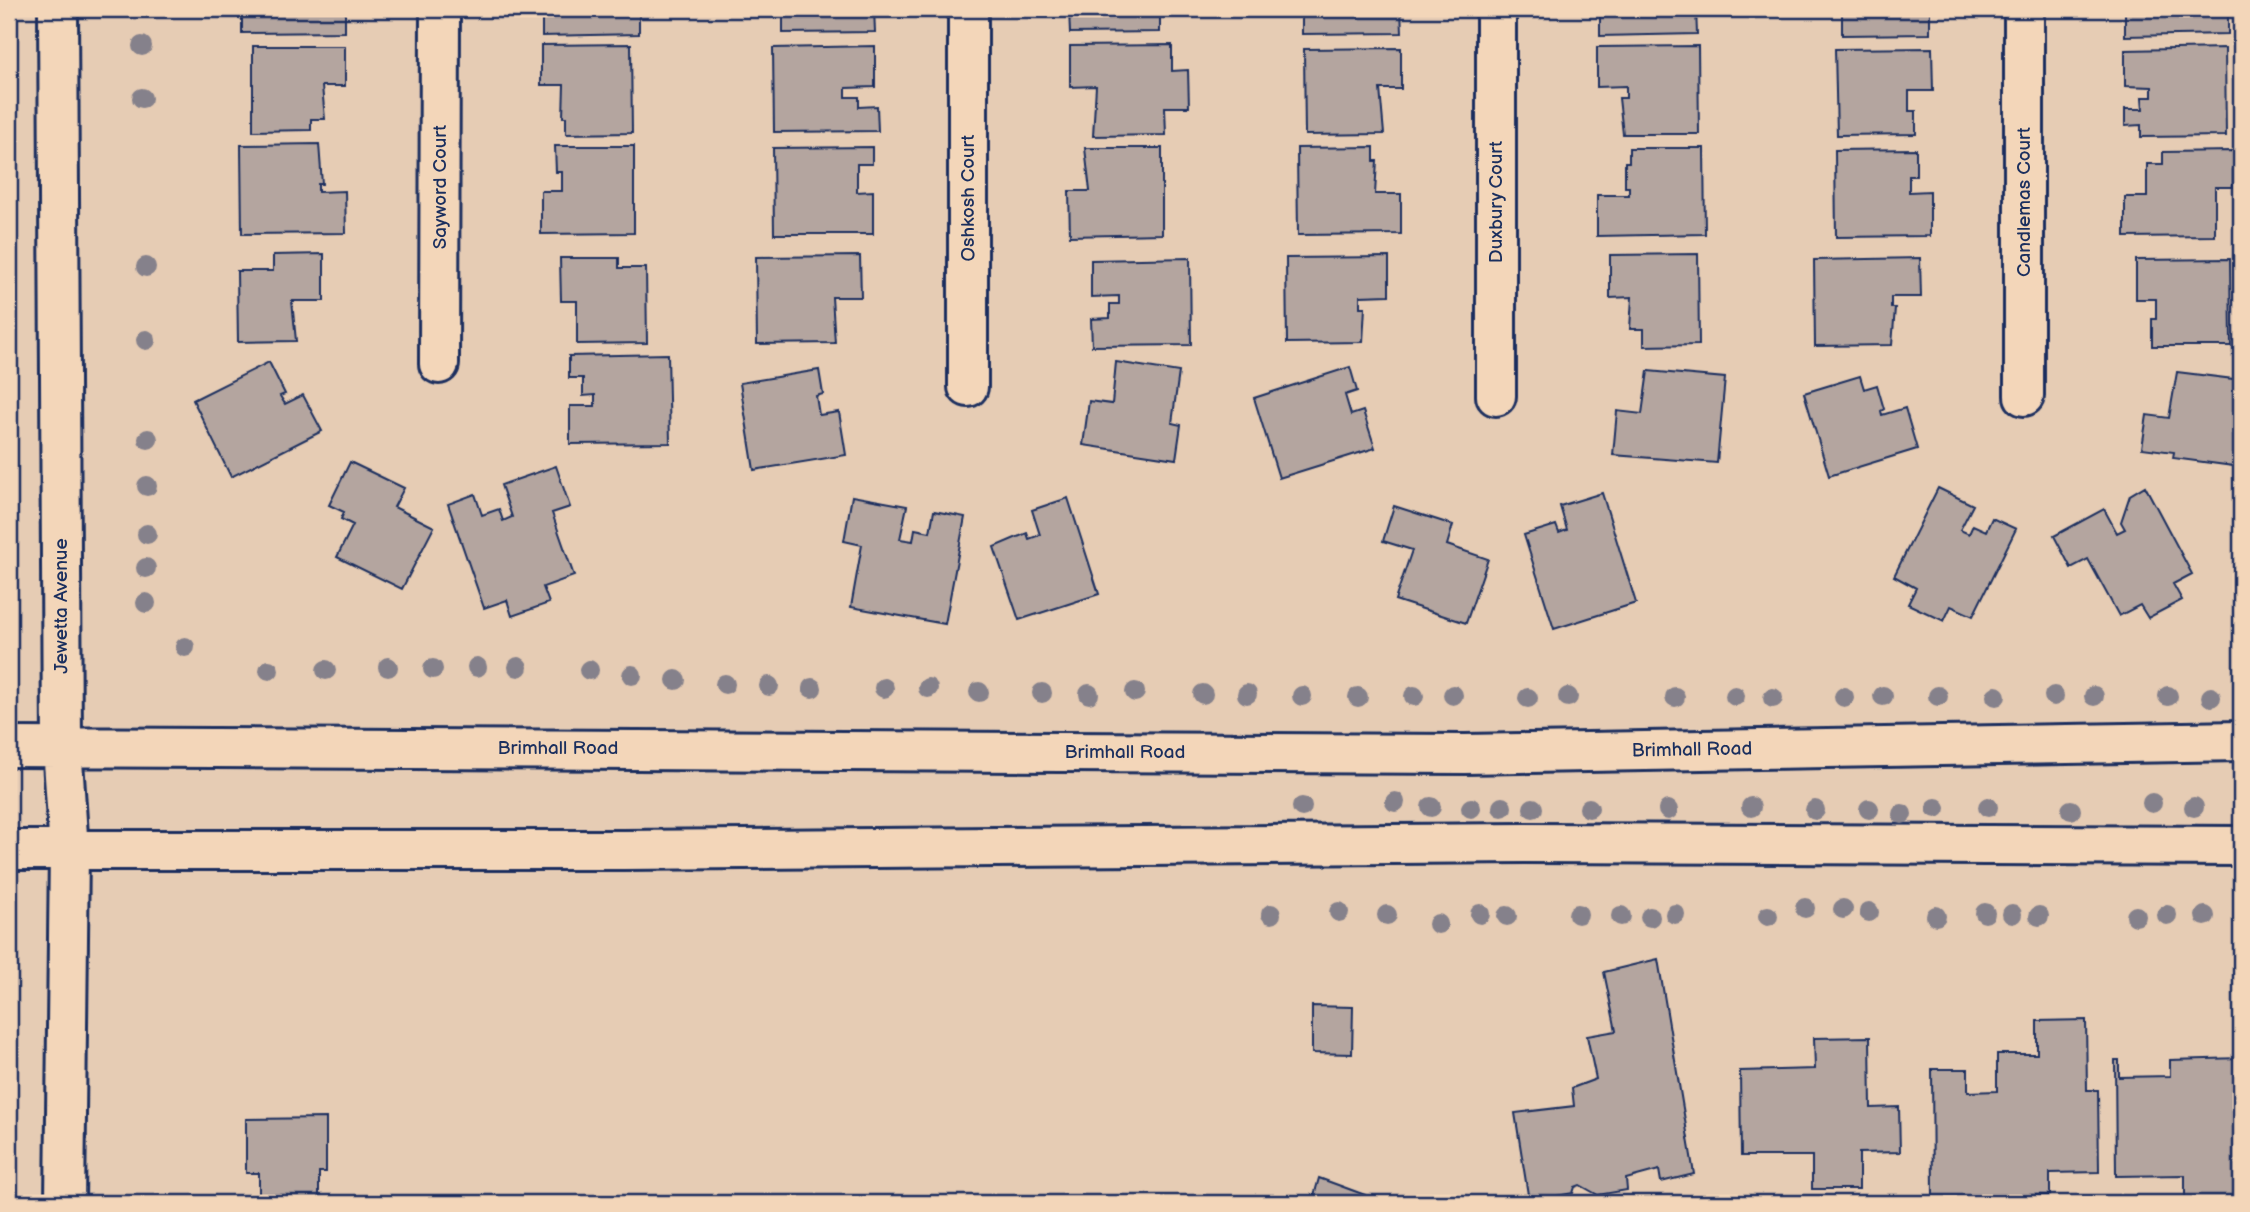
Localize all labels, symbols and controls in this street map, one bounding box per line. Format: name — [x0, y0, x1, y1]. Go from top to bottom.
street label: Sayword Court — [429, 125, 452, 249]
street label: Candlemas Court — [2013, 127, 2036, 277]
street label: Oshkosh Court — [957, 134, 980, 261]
street label: Duxbury Court — [1485, 141, 1508, 263]
street label: Jewetta Avenue — [50, 538, 73, 674]
street label: Brimhall Road — [498, 737, 618, 760]
street label: Brimhall Road — [1631, 737, 1753, 763]
street label: Brimhall Road — [1065, 741, 1185, 764]

